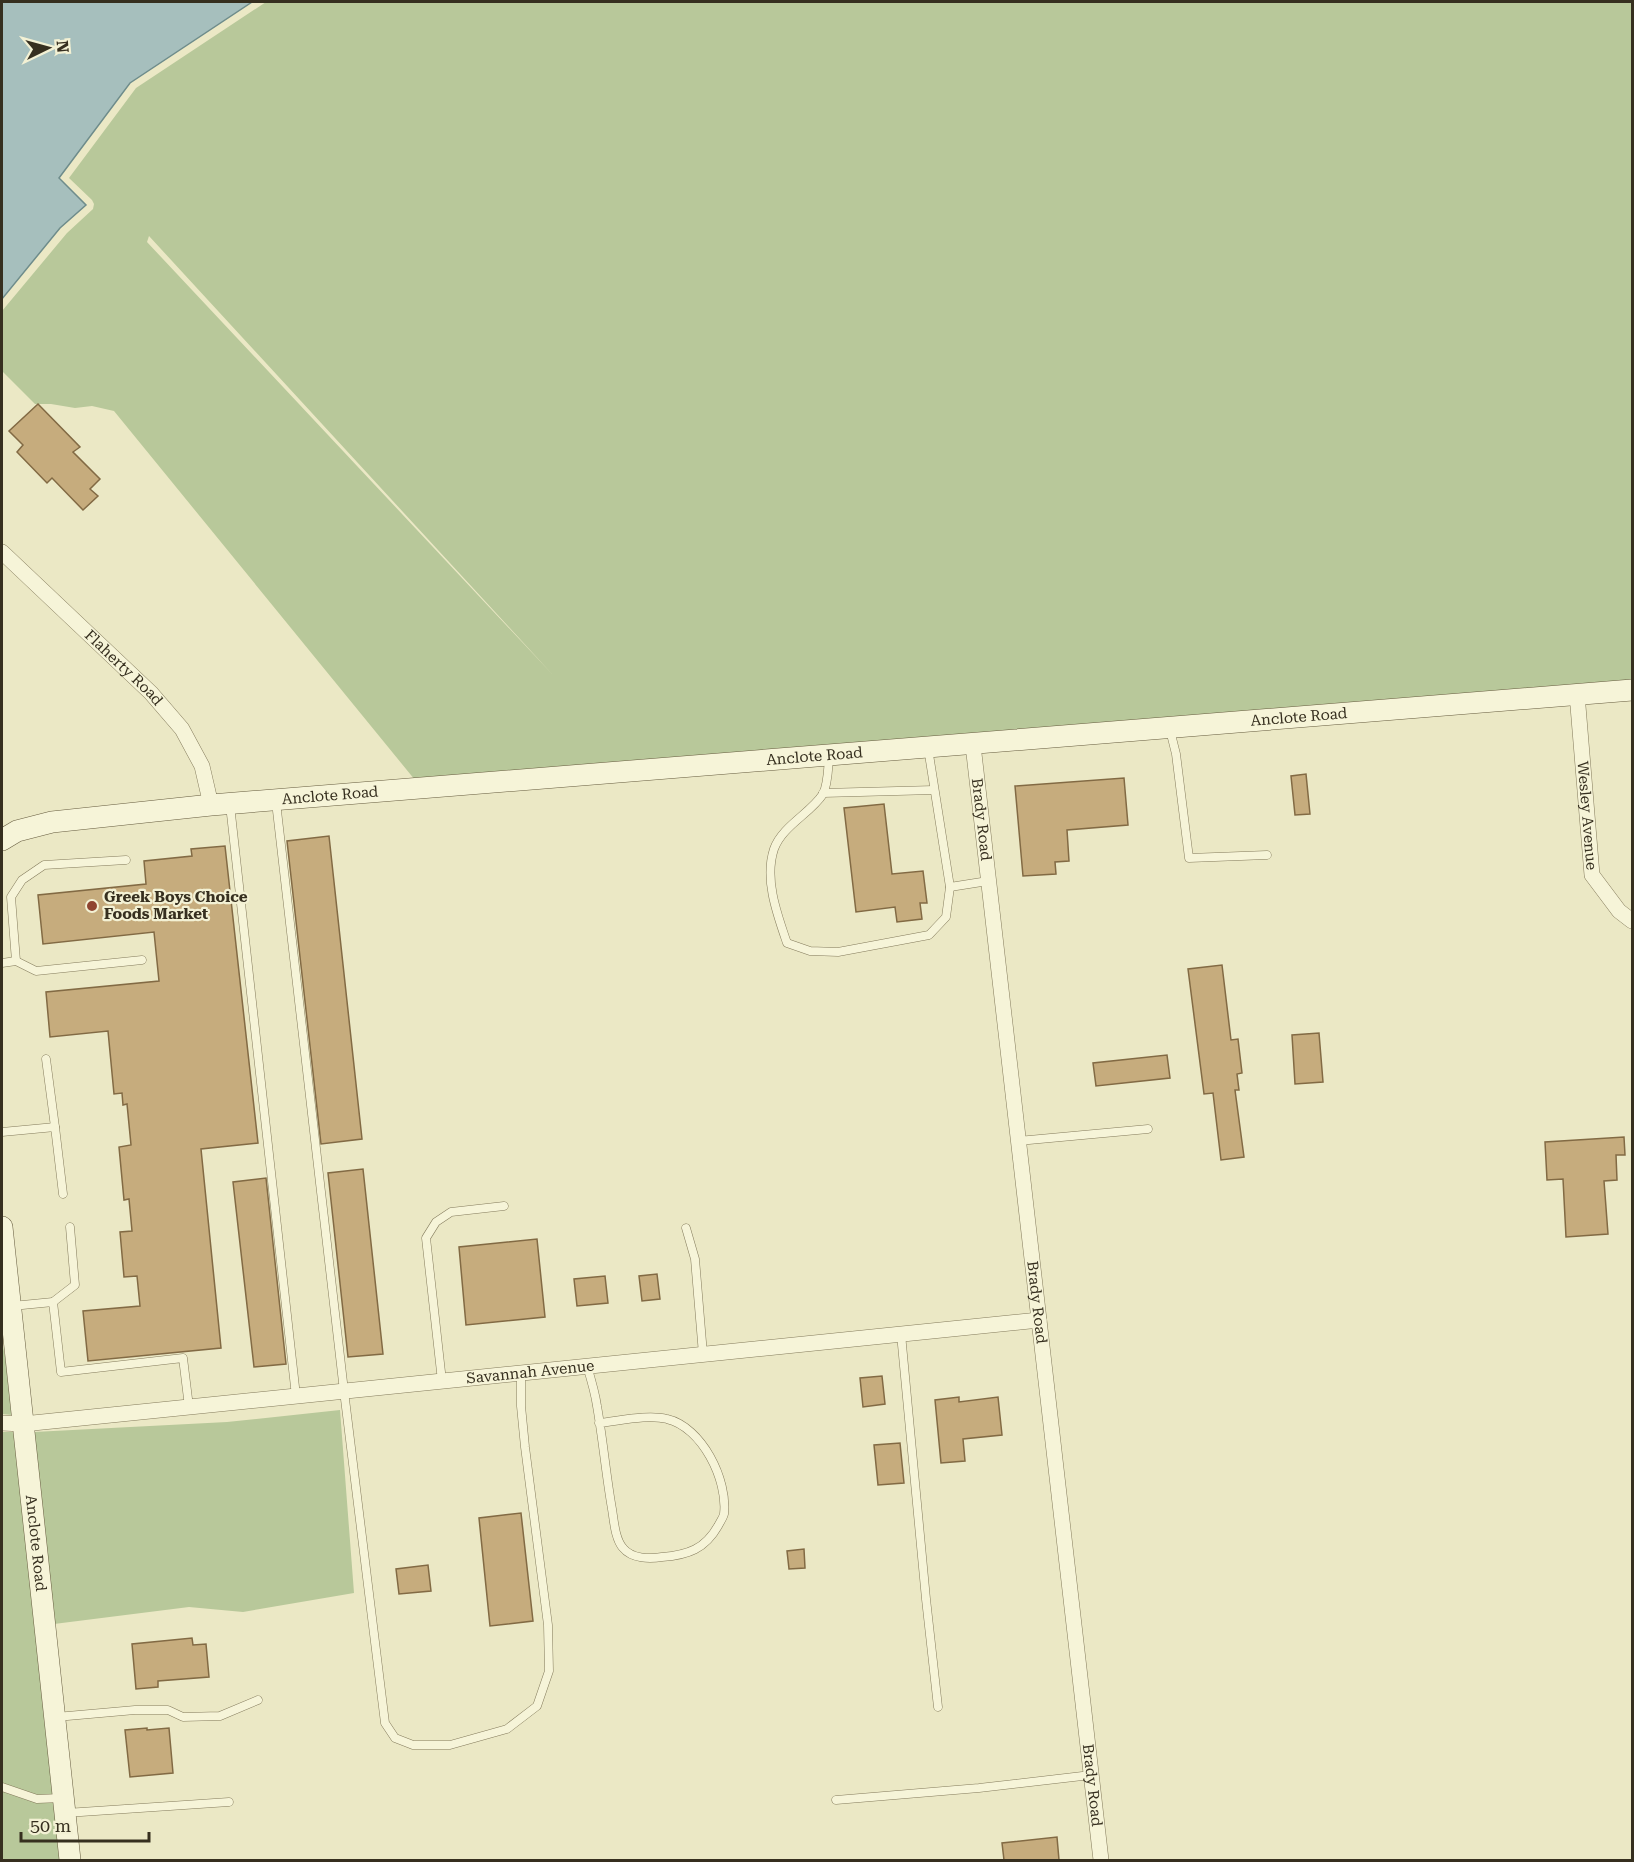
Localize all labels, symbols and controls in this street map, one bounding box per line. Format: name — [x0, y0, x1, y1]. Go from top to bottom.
north arrow — [18, 18, 78, 78]
text: N — [52, 40, 72, 54]
street label: Flaherty Road — [81, 626, 167, 709]
street label: Anclote Road — [1250, 704, 1348, 730]
street label: Anclote Road — [766, 743, 864, 769]
street label: Wesley Avenue — [1574, 760, 1601, 871]
street label: Brady Road — [968, 777, 995, 862]
street label: Anclote Road — [281, 782, 379, 808]
place label: Greek Boys Choice Foods Market — [104, 888, 248, 923]
marker: Greek Boys Choice Foods Market — [85, 899, 99, 913]
street label: Brady Road — [1023, 1260, 1051, 1345]
street label: Savannah Avenue — [465, 1357, 595, 1388]
street label: Anclote Road — [22, 1494, 50, 1593]
street label: Brady Road — [1079, 1743, 1106, 1828]
scale bar — [21, 1805, 148, 1843]
text: 50 m — [30, 1815, 71, 1836]

